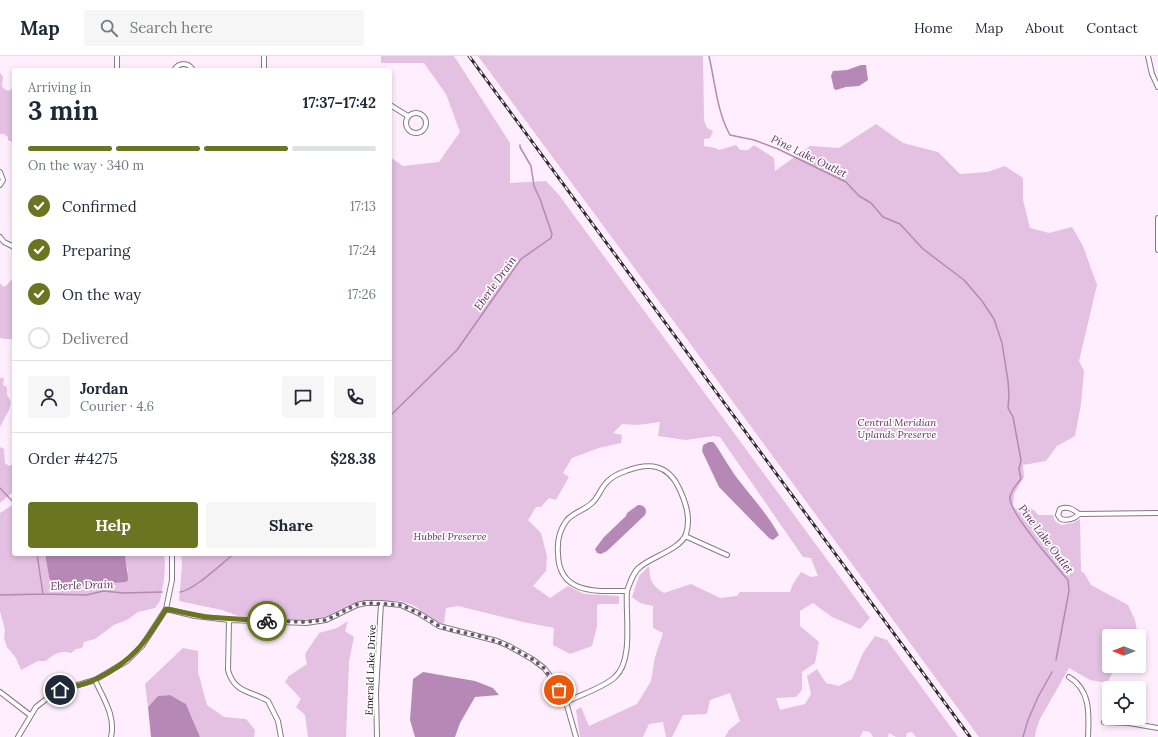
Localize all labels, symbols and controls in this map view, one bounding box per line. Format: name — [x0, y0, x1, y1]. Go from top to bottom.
search box — [84, 10, 364, 46]
text: Map — [20, 16, 60, 40]
icon: search — [98, 17, 120, 39]
text: Search here — [130, 18, 213, 37]
text: Home — [914, 19, 953, 37]
text: Map — [975, 19, 1003, 37]
text: About — [1025, 19, 1064, 37]
text: Contact — [1086, 19, 1138, 37]
text: Arriving in — [28, 79, 91, 96]
text: 17:37–17:42 — [302, 93, 376, 112]
text: 3 min — [28, 94, 98, 127]
water label: Pine Lake Outlet — [769, 132, 849, 180]
text: On the way · 340 m — [28, 157, 144, 174]
icon: check — [28, 195, 50, 217]
text: Confirmed — [62, 197, 137, 216]
text: 17:13 — [350, 198, 376, 215]
icon: check — [28, 239, 50, 261]
text: Preparing — [62, 241, 130, 260]
text: 17:24 — [348, 242, 376, 259]
water label: Eberle Drain — [471, 253, 519, 313]
icon: check — [28, 283, 50, 305]
text: On the way — [62, 285, 141, 304]
text: 17:26 — [348, 286, 376, 303]
text: Delivered — [62, 329, 129, 348]
button: person — [28, 376, 70, 418]
button: chat — [282, 376, 324, 418]
button: phone — [334, 376, 376, 418]
text: Jordan — [80, 379, 128, 398]
text: Courier · 4.6 — [80, 398, 154, 415]
park label: Central Meridian Uplands Preserve — [858, 416, 937, 441]
text: Order #4275 — [28, 449, 118, 468]
text: $28.38 — [330, 449, 376, 468]
button: Help — [28, 502, 198, 548]
button: Share — [206, 502, 376, 548]
water label: Pine Lake Outlet — [1015, 502, 1077, 576]
park label: Hubbel Preserve — [414, 530, 487, 543]
water label: Eberle Drain — [50, 577, 114, 593]
courier — [247, 601, 287, 641]
icon: bike — [256, 610, 278, 632]
street label: Emerald Lake Drive — [362, 624, 379, 716]
north arrow — [1102, 629, 1146, 673]
map controls — [1102, 629, 1146, 725]
pin — [43, 673, 77, 707]
pin — [542, 673, 576, 707]
icon: home — [49, 679, 71, 701]
icon: bag — [548, 679, 570, 701]
button: locate — [1102, 681, 1146, 725]

